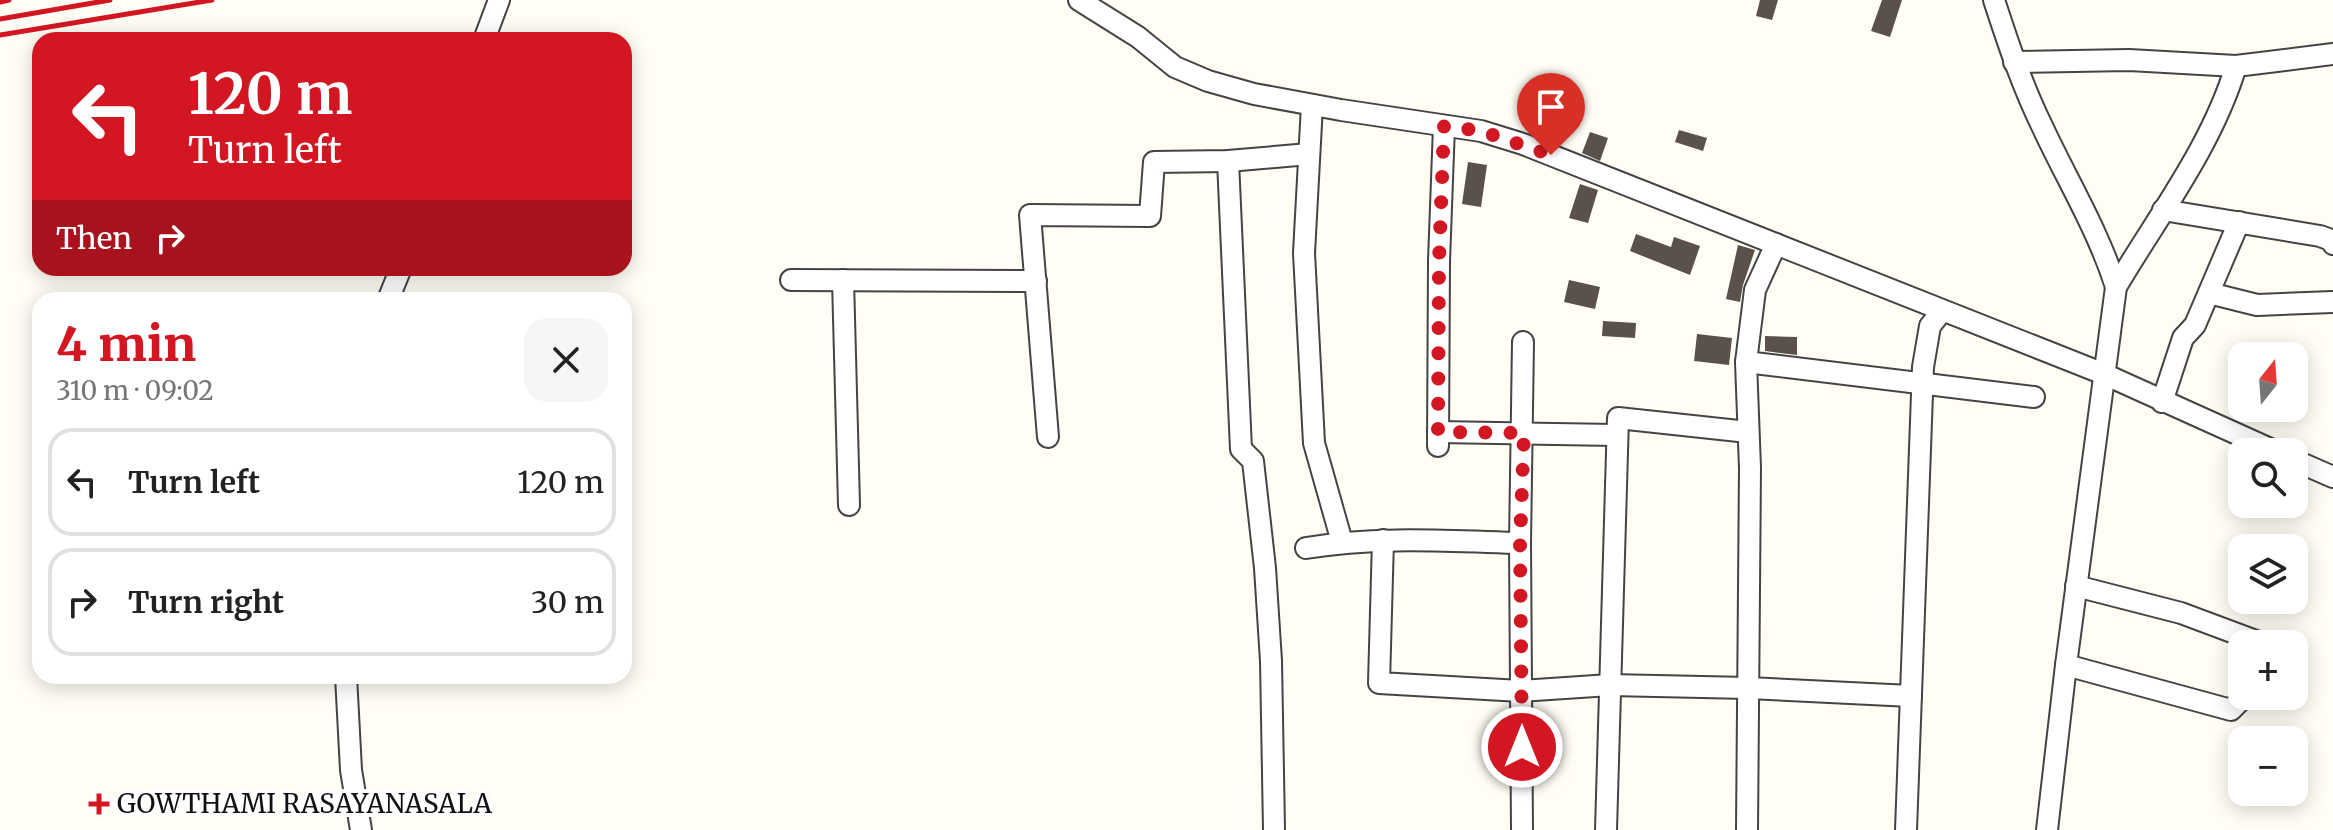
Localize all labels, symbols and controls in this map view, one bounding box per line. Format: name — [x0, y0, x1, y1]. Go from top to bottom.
text: 120 m — [188, 59, 352, 129]
icon: left — [56, 64, 160, 168]
pin — [1517, 73, 1585, 155]
icon: arrive — [1529, 85, 1573, 129]
text: Turn left — [188, 128, 342, 173]
icon: right — [148, 216, 192, 260]
text: Then — [56, 219, 132, 257]
text: 4 min — [56, 314, 196, 374]
button: close — [524, 318, 608, 402]
north arrow — [2228, 342, 2308, 422]
map controls — [2228, 342, 2308, 806]
text: 310 m · 09:02 — [56, 374, 214, 407]
button: search — [2228, 438, 2308, 518]
icon: left — [60, 460, 104, 504]
text: Turn left — [128, 463, 260, 501]
text: 120 m — [517, 463, 604, 501]
button: layers — [2228, 534, 2308, 614]
icon: right — [60, 580, 104, 624]
text: Turn right — [128, 583, 284, 621]
text: 30 m — [531, 583, 604, 621]
button: + — [2228, 630, 2308, 710]
position arrow — [1480, 705, 1564, 789]
button: − — [2228, 726, 2308, 806]
place label: GOWTHAMI RASAYANASALA — [117, 787, 492, 820]
marker: GOWTHAMI RASAYANASALA — [88, 793, 110, 815]

